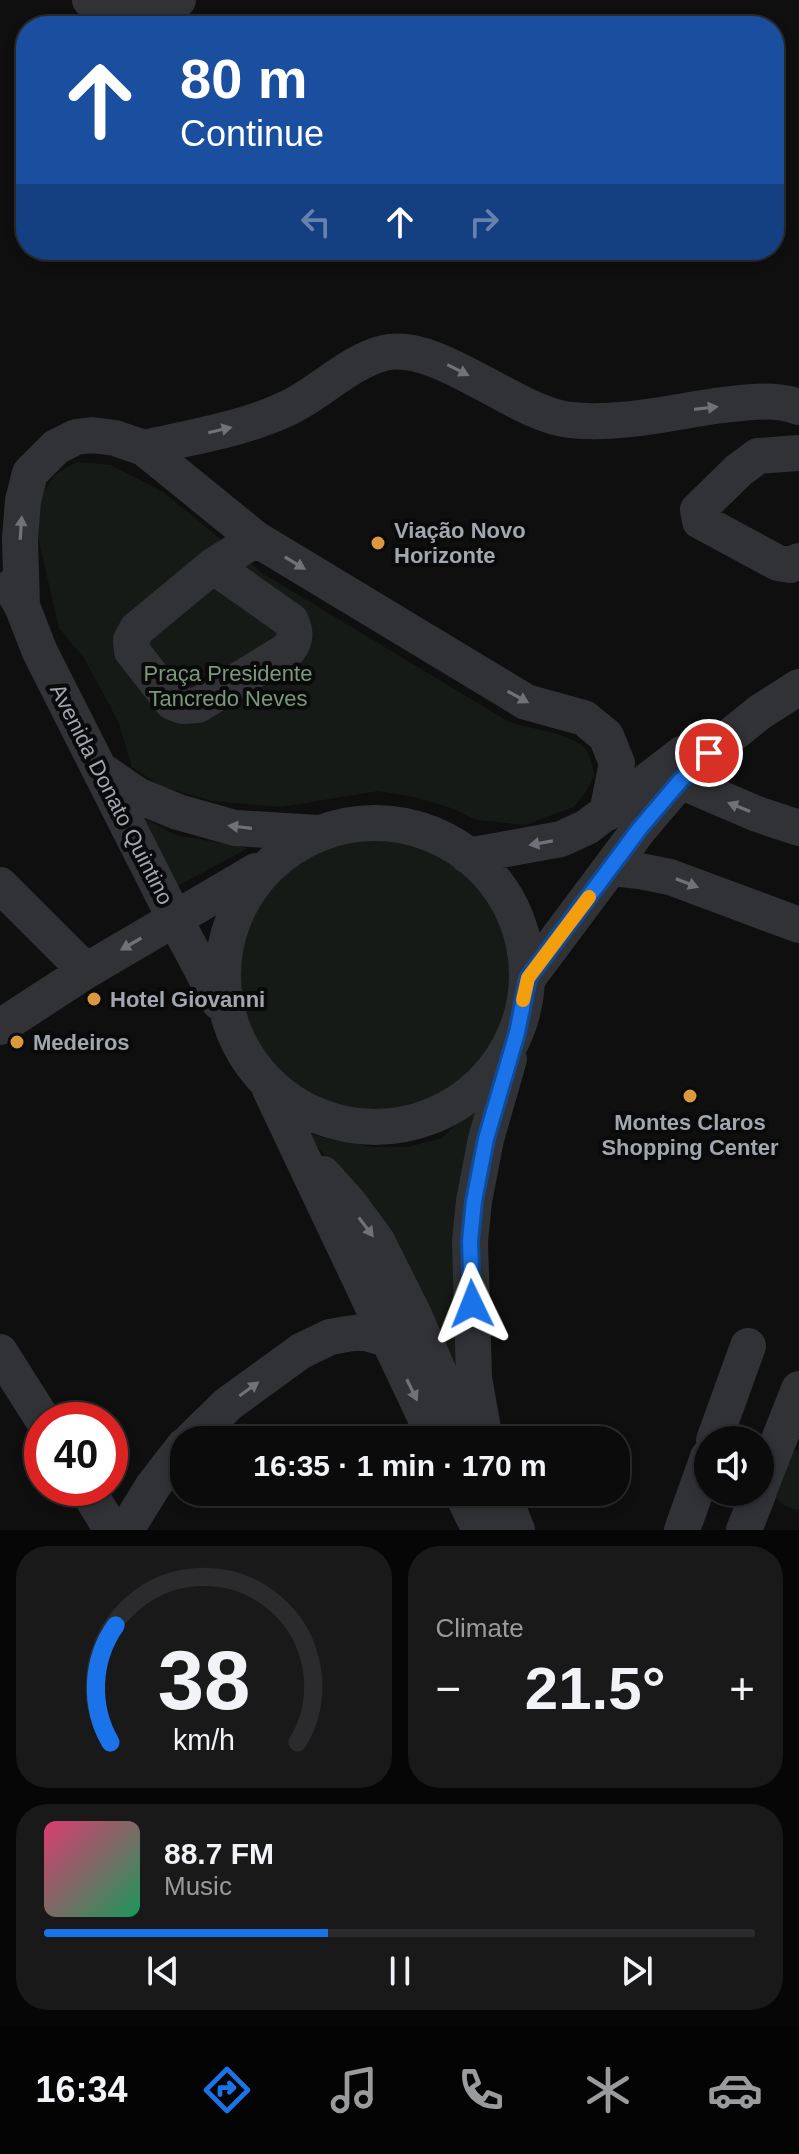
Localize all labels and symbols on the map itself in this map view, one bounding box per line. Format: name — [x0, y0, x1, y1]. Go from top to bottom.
one-way arrow — [446, 364, 469, 377]
one-way arrow — [694, 401, 719, 414]
one-way arrow — [208, 424, 233, 436]
one-way arrow — [15, 515, 28, 540]
place label: Viação Novo Horizonte — [394, 518, 526, 568]
marker: Viação Novo Horizonte — [369, 534, 387, 552]
one-way arrow — [284, 555, 306, 569]
park label: Praça Presidente Tancredo Neves — [144, 661, 312, 711]
street label: Avenida Donato Quintino — [45, 680, 178, 909]
one-way arrow — [507, 689, 529, 703]
pin — [675, 719, 743, 787]
one-way arrow — [727, 800, 751, 813]
one-way arrow — [227, 820, 252, 833]
one-way arrow — [528, 837, 553, 849]
one-way arrow — [675, 877, 699, 890]
one-way arrow — [120, 937, 143, 951]
place label: Hotel Giovanni — [110, 987, 265, 1012]
marker: Hotel Giovanni — [85, 990, 103, 1008]
place label: Medeiros — [33, 1030, 130, 1055]
marker: Medeiros — [8, 1033, 26, 1051]
marker: Montes Claros Shopping Center — [681, 1087, 699, 1105]
place label: Montes Claros Shopping Center — [601, 1110, 779, 1160]
one-way arrow — [358, 1217, 374, 1237]
position arrow — [430, 1262, 514, 1346]
one-way arrow — [405, 1378, 419, 1401]
one-way arrow — [239, 1381, 260, 1397]
speed limit sign: 40 — [24, 1402, 128, 1506]

